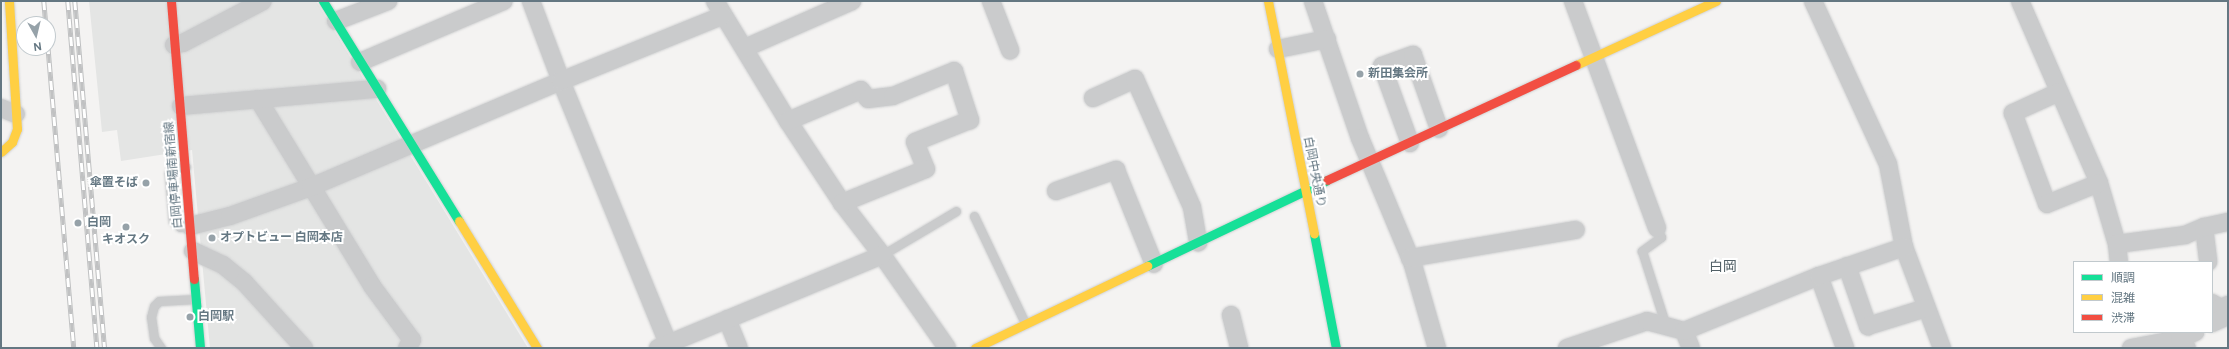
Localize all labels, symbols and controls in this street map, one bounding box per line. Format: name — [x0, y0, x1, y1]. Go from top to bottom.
north arrow — [16, 16, 56, 56]
text: N — [33, 39, 42, 54]
place label: 新田集会所 — [1368, 67, 1428, 81]
marker: 新田集会所 — [1355, 69, 1365, 79]
street label: 白岡停車場南新宿線 — [162, 121, 186, 229]
street label: 白岡中央通り — [1300, 135, 1328, 209]
place label: 傘置そば — [90, 176, 138, 190]
marker: 傘置そば — [141, 178, 151, 188]
place label: 白岡 — [87, 216, 111, 230]
marker: 白岡 — [72, 217, 84, 229]
marker: キオスク — [121, 222, 131, 232]
place label: オプトビュー 白岡本店 — [220, 231, 343, 245]
place label: キオスク — [102, 233, 150, 247]
marker: オプトビュー 白岡本店 — [207, 233, 217, 243]
district label: 白岡 — [1709, 258, 1737, 274]
legend — [2073, 261, 2213, 333]
text: 順調 — [2111, 270, 2135, 286]
text: 混雑 — [2111, 290, 2135, 306]
place label: 白岡駅 — [198, 310, 234, 324]
text: 渋滞 — [2111, 310, 2135, 326]
marker: 白岡駅 — [185, 312, 195, 322]

